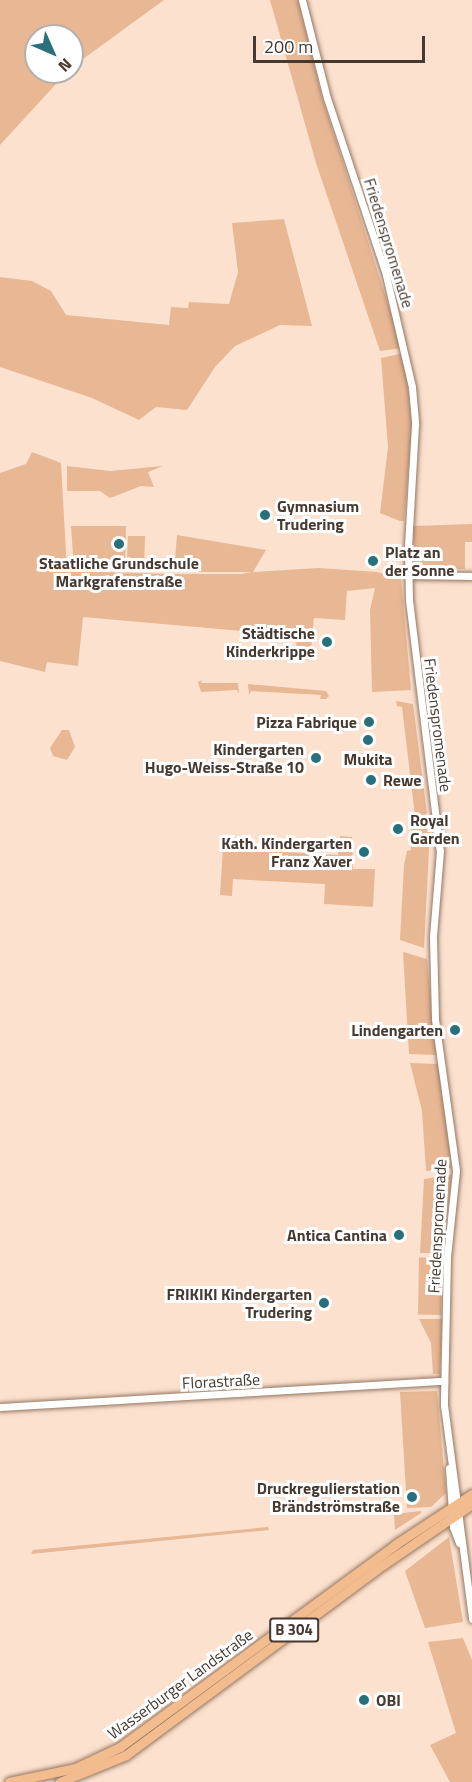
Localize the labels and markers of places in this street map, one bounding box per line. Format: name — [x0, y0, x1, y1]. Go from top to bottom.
place label: Gymnasium Trudering — [277, 496, 359, 534]
marker: Gymnasium Trudering — [258, 508, 272, 522]
marker: Staatliche Grundschule Markgrafenstraße — [112, 537, 126, 551]
place label: Platz an der Sonne — [385, 542, 454, 580]
place label: Staatliche Grundschule Markgrafenstraße — [39, 553, 199, 591]
marker: Platz an der Sonne — [366, 554, 380, 568]
place label: Städtische Kinderkrippe — [226, 623, 315, 661]
marker: Städtische Kinderkrippe — [320, 635, 334, 649]
place label: Pizza Fabrique — [256, 712, 357, 732]
marker: Pizza Fabrique — [362, 715, 376, 729]
marker: Mukita — [361, 733, 375, 747]
place label: Kindergarten Hugo-Weiss-Straße 10 — [145, 739, 304, 777]
place label: Mukita — [344, 749, 392, 769]
marker: Kindergarten Hugo-Weiss-Straße 10 — [309, 751, 323, 765]
place label: Rewe — [383, 770, 421, 790]
marker: Rewe — [364, 773, 378, 787]
place label: Royal Garden — [410, 810, 460, 848]
marker: Royal Garden — [391, 822, 405, 836]
place label: Kath. Kindergarten Franz Xaver — [221, 833, 352, 871]
marker: Kath. Kindergarten Franz Xaver — [357, 845, 371, 859]
place label: Lindengarten — [351, 1020, 443, 1040]
marker: Lindengarten — [448, 1023, 462, 1037]
place label: Antica Cantina — [287, 1225, 387, 1245]
marker: Antica Cantina — [392, 1228, 406, 1242]
place label: FRIKIKI Kindergarten Trudering — [166, 1284, 312, 1322]
marker: FRIKIKI Kindergarten Trudering — [317, 1296, 331, 1310]
place label: Druckregulierstation Brändströmstraße — [257, 1478, 400, 1516]
marker: Druckregulierstation Brändströmstraße — [405, 1490, 419, 1504]
place label: OBI — [376, 1690, 401, 1710]
marker: OBI — [357, 1693, 371, 1707]

